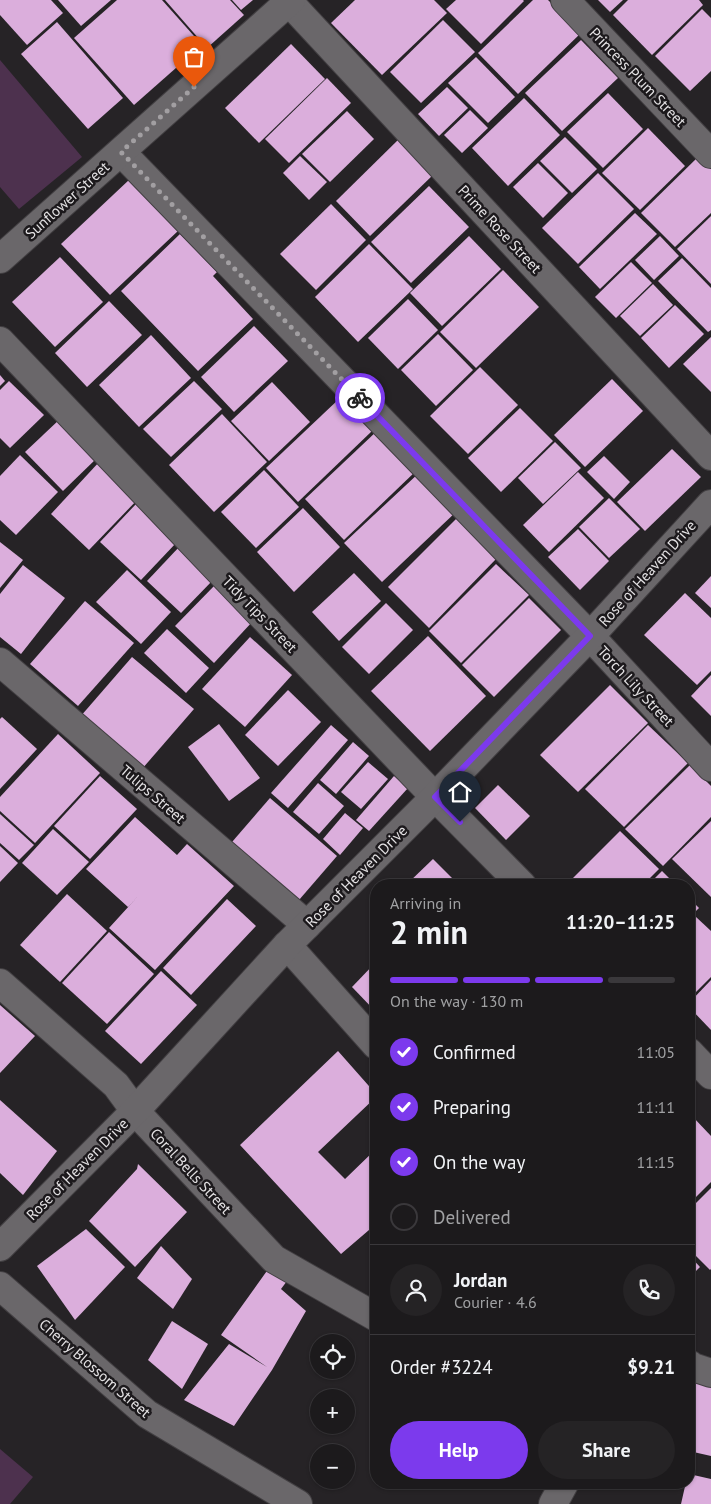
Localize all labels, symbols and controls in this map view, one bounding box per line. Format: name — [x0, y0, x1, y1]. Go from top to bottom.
street label: Princess Plum Street — [586, 23, 690, 131]
pin — [173, 36, 215, 87]
icon: bag — [180, 43, 208, 71]
street label: Sunflower Street — [21, 157, 113, 243]
street label: Prime Rose Street — [454, 181, 546, 277]
courier — [335, 373, 385, 423]
icon: bike — [346, 384, 374, 412]
street label: Rose of Heaven Drive — [594, 516, 700, 630]
street label: Tidy Tips Street — [219, 572, 301, 656]
street label: Torch Lily Street — [594, 642, 678, 730]
street label: Tulips Street — [117, 761, 189, 827]
pin — [439, 771, 481, 822]
icon: home — [446, 778, 474, 806]
street label: Rose of Heaven Drive — [301, 821, 411, 931]
text: Arriving in — [390, 893, 461, 913]
text: 11:20–11:25 — [566, 910, 675, 934]
text: 2 min — [390, 911, 468, 953]
text: On the way · 130 m — [390, 991, 523, 1011]
icon: check — [390, 1038, 418, 1066]
text: Confirmed — [433, 1040, 516, 1064]
text: 11:05 — [637, 1042, 675, 1062]
icon: check — [390, 1093, 418, 1121]
text: Preparing — [433, 1095, 511, 1119]
text: 11:11 — [637, 1097, 675, 1117]
street label: Rose of Heaven Drive — [22, 1114, 132, 1224]
street label: Coral Bells Street — [146, 1124, 236, 1218]
icon: check — [390, 1148, 418, 1176]
text: On the way — [433, 1150, 525, 1174]
text: 11:15 — [637, 1152, 675, 1172]
text: Delivered — [433, 1205, 511, 1229]
button: person — [390, 1264, 442, 1316]
button: phone — [623, 1264, 675, 1316]
text: Jordan — [454, 1268, 507, 1292]
text: Courier · 4.6 — [454, 1292, 537, 1312]
street label: Cherry Blossom Street — [35, 1314, 155, 1422]
map controls — [310, 1334, 355, 1489]
button: locate — [310, 1334, 355, 1379]
text: Order #3224 — [390, 1355, 493, 1379]
text: $9.21 — [627, 1355, 675, 1379]
button: + — [310, 1389, 355, 1434]
button: Help — [390, 1421, 528, 1479]
button: Share — [538, 1421, 675, 1479]
button: − — [310, 1444, 355, 1489]

